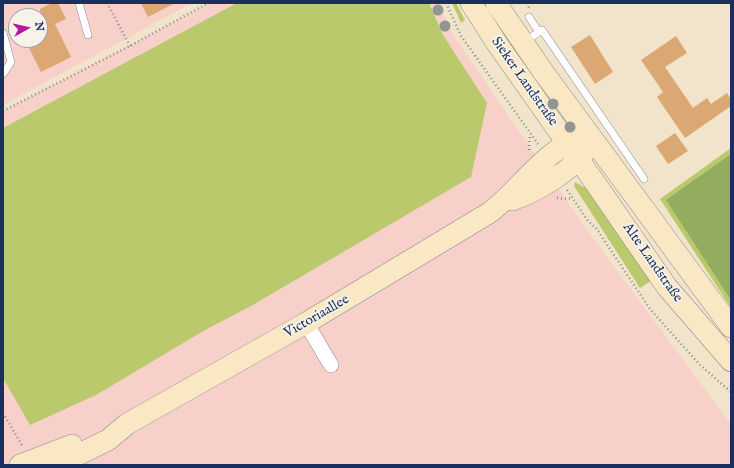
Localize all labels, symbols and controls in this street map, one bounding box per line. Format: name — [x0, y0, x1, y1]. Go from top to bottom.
north arrow — [8, 8, 48, 48]
text: N — [31, 21, 46, 32]
street label: Sieker Landstraße — [487, 34, 561, 130]
street label: Alte Landstraße — [618, 220, 686, 306]
street label: Victoriaallee — [281, 292, 353, 342]

